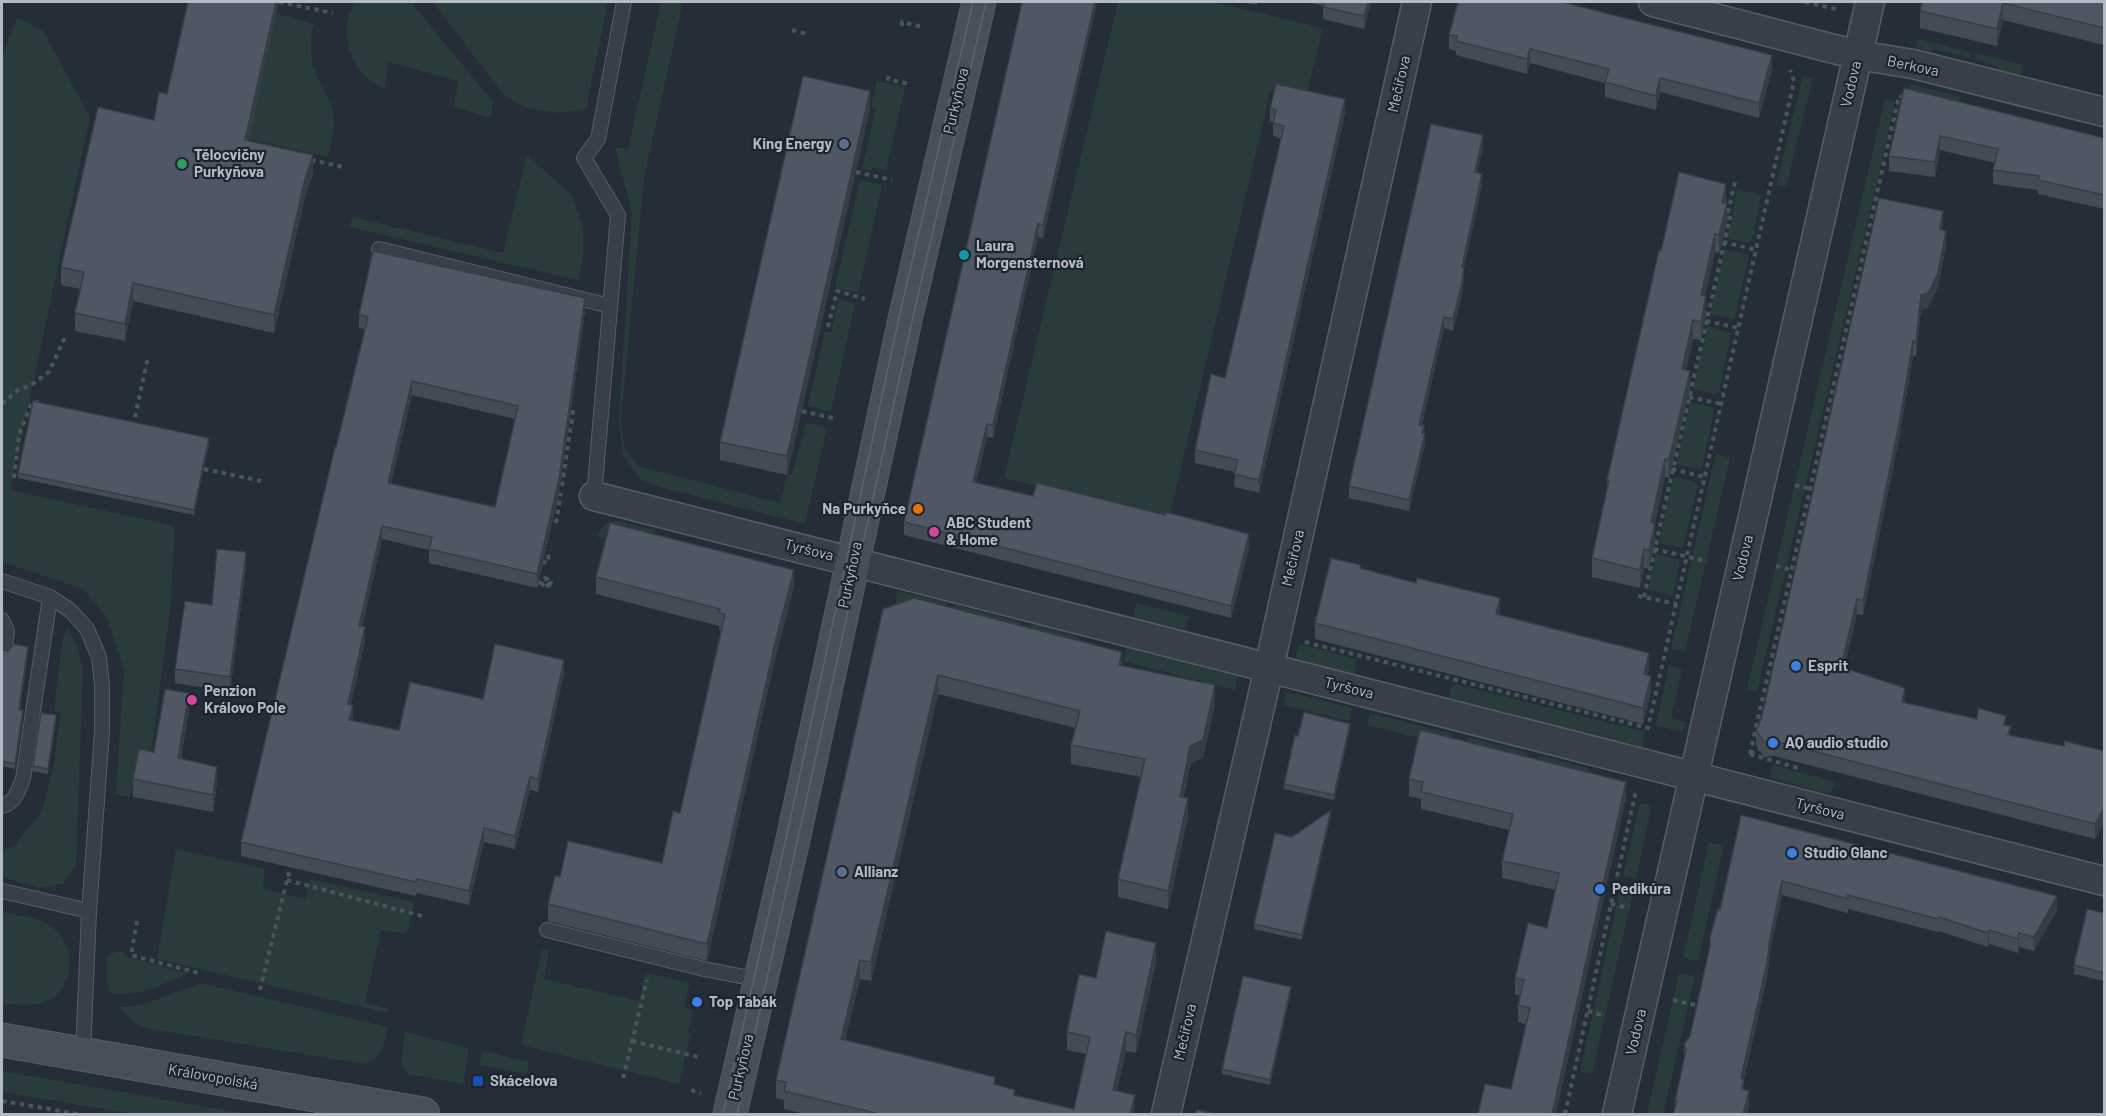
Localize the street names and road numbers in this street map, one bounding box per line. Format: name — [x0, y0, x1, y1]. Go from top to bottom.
street label: Berkova — [1886, 51, 1941, 79]
street label: Mečířova — [1383, 54, 1413, 114]
street label: Vodova — [1836, 59, 1864, 109]
street label: Purkyňova — [939, 66, 971, 136]
street label: Mečířova — [1277, 528, 1307, 588]
street label: Vodova — [1728, 533, 1756, 583]
street label: Tyršova — [783, 534, 836, 564]
street label: Purkyňova — [833, 540, 865, 610]
street label: Tyršova — [1323, 672, 1376, 702]
street label: Tyršova — [1794, 793, 1847, 823]
street label: Mečířova — [1169, 1002, 1199, 1062]
street label: Vodova — [1621, 1007, 1649, 1057]
street label: Purkyňova — [724, 1032, 756, 1102]
street label: Královopolská — [167, 1059, 259, 1093]

